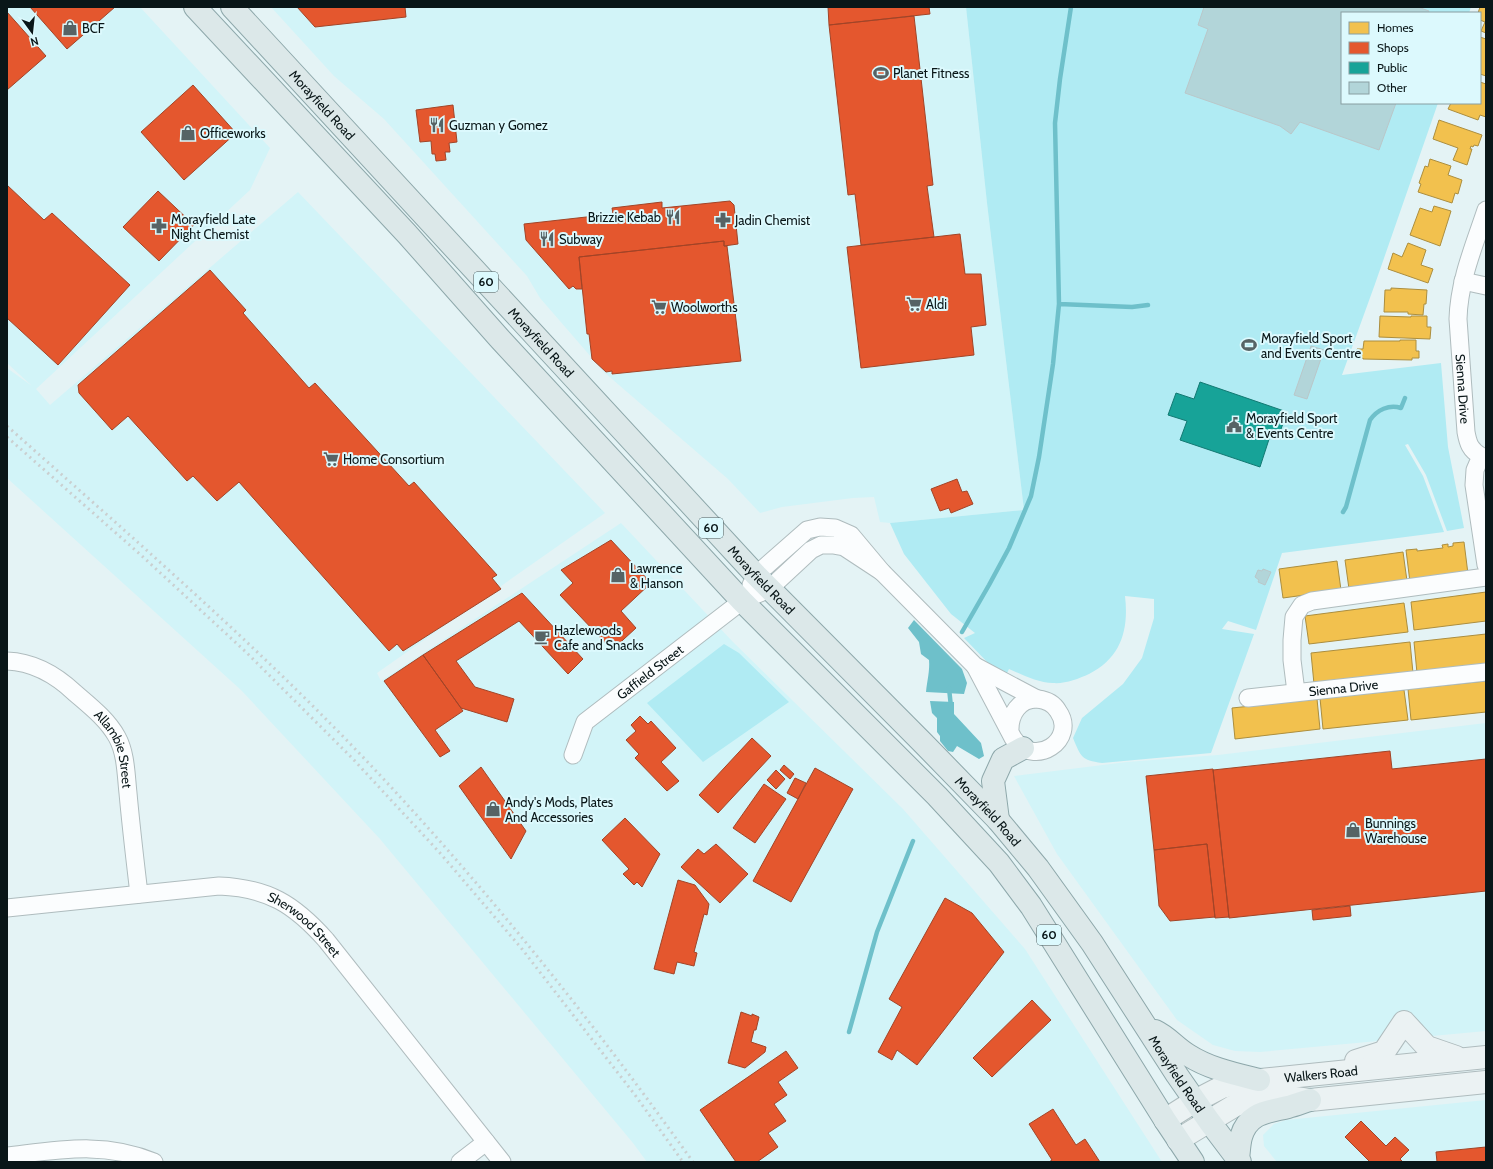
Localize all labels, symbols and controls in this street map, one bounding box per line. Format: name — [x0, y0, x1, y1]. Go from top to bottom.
north arrow — [12, 12, 52, 52]
legend — [1341, 12, 1481, 104]
shop icon: BCF — [61, 19, 79, 37]
place label: BCF — [82, 20, 105, 36]
text: Homes — [1377, 20, 1414, 35]
text: N — [29, 34, 40, 49]
text: Shops — [1377, 40, 1409, 55]
text: Public — [1377, 60, 1408, 75]
sports icon: Planet Fitness — [872, 64, 890, 82]
place label: Planet Fitness — [893, 65, 970, 81]
street label: Morayfield Road — [286, 67, 358, 143]
text: Other — [1377, 80, 1407, 95]
restaurant icon: Guzman y Gomez — [428, 116, 446, 134]
place label: Guzman y Gomez — [449, 117, 548, 133]
shop icon: Officeworks — [179, 124, 197, 142]
place label: Officeworks — [200, 125, 266, 141]
restaurant icon: Brizzie Kebab — [664, 208, 682, 226]
place label: Brizzie Kebab — [588, 209, 661, 225]
place label: Morayfield Late Night Chemist — [171, 211, 256, 242]
pharmacy icon: Jadin Chemist — [714, 211, 732, 229]
place label: Jadin Chemist — [734, 212, 811, 228]
pharmacy icon: Morayfield Late Night Chemist — [150, 217, 168, 235]
restaurant icon: Subway — [538, 230, 556, 248]
place label: Subway — [559, 231, 603, 247]
road number: 60 — [474, 272, 498, 292]
supermarket icon: Aldi — [905, 295, 923, 313]
place label: Aldi — [926, 296, 947, 312]
supermarket icon: Woolworths — [650, 298, 668, 316]
place label: Woolworths — [671, 299, 738, 315]
street label: Morayfield Road — [505, 304, 577, 380]
place label: Morayfield Sport and Events Centre — [1261, 330, 1361, 361]
sports icon: Morayfield Sport and Events Centre — [1240, 336, 1258, 354]
street label: Sienna Drive — [1452, 353, 1473, 425]
place label: Morayfield Sport & Events Centre — [1246, 410, 1338, 441]
public building icon: Morayfield Sport & Events Centre — [1225, 416, 1243, 434]
supermarket icon: Home Consortium — [322, 450, 340, 468]
place label: Home Consortium — [343, 451, 444, 467]
road number: 60 — [699, 518, 723, 538]
street label: Morayfield Road — [725, 542, 798, 617]
place label: Lawrence & Hanson — [630, 560, 683, 591]
shop icon: Lawrence & Hanson — [609, 566, 627, 584]
place label: Hazlewoods Cafe and Snacks — [554, 622, 644, 653]
cafe icon: Hazlewoods Cafe and Snacks — [533, 628, 551, 646]
street label: Gaffield Street — [613, 641, 687, 703]
street label: Sienna Drive — [1308, 676, 1379, 699]
street label: Allambie Street — [91, 706, 136, 789]
street label: Morayfield Road — [952, 773, 1024, 849]
place label: Andy's Mods, Plates And Accessories — [505, 794, 614, 825]
shop icon: Andy's Mods, Plates And Accessories — [484, 800, 502, 818]
place label: Bunnings Warehouse — [1365, 815, 1427, 846]
shop icon: Bunnings Warehouse — [1344, 821, 1362, 839]
street label: Sherwood Street — [265, 888, 345, 960]
road number: 60 — [1037, 925, 1061, 945]
street label: Morayfield Road — [1146, 1032, 1208, 1115]
street label: Walkers Road — [1283, 1062, 1359, 1086]

